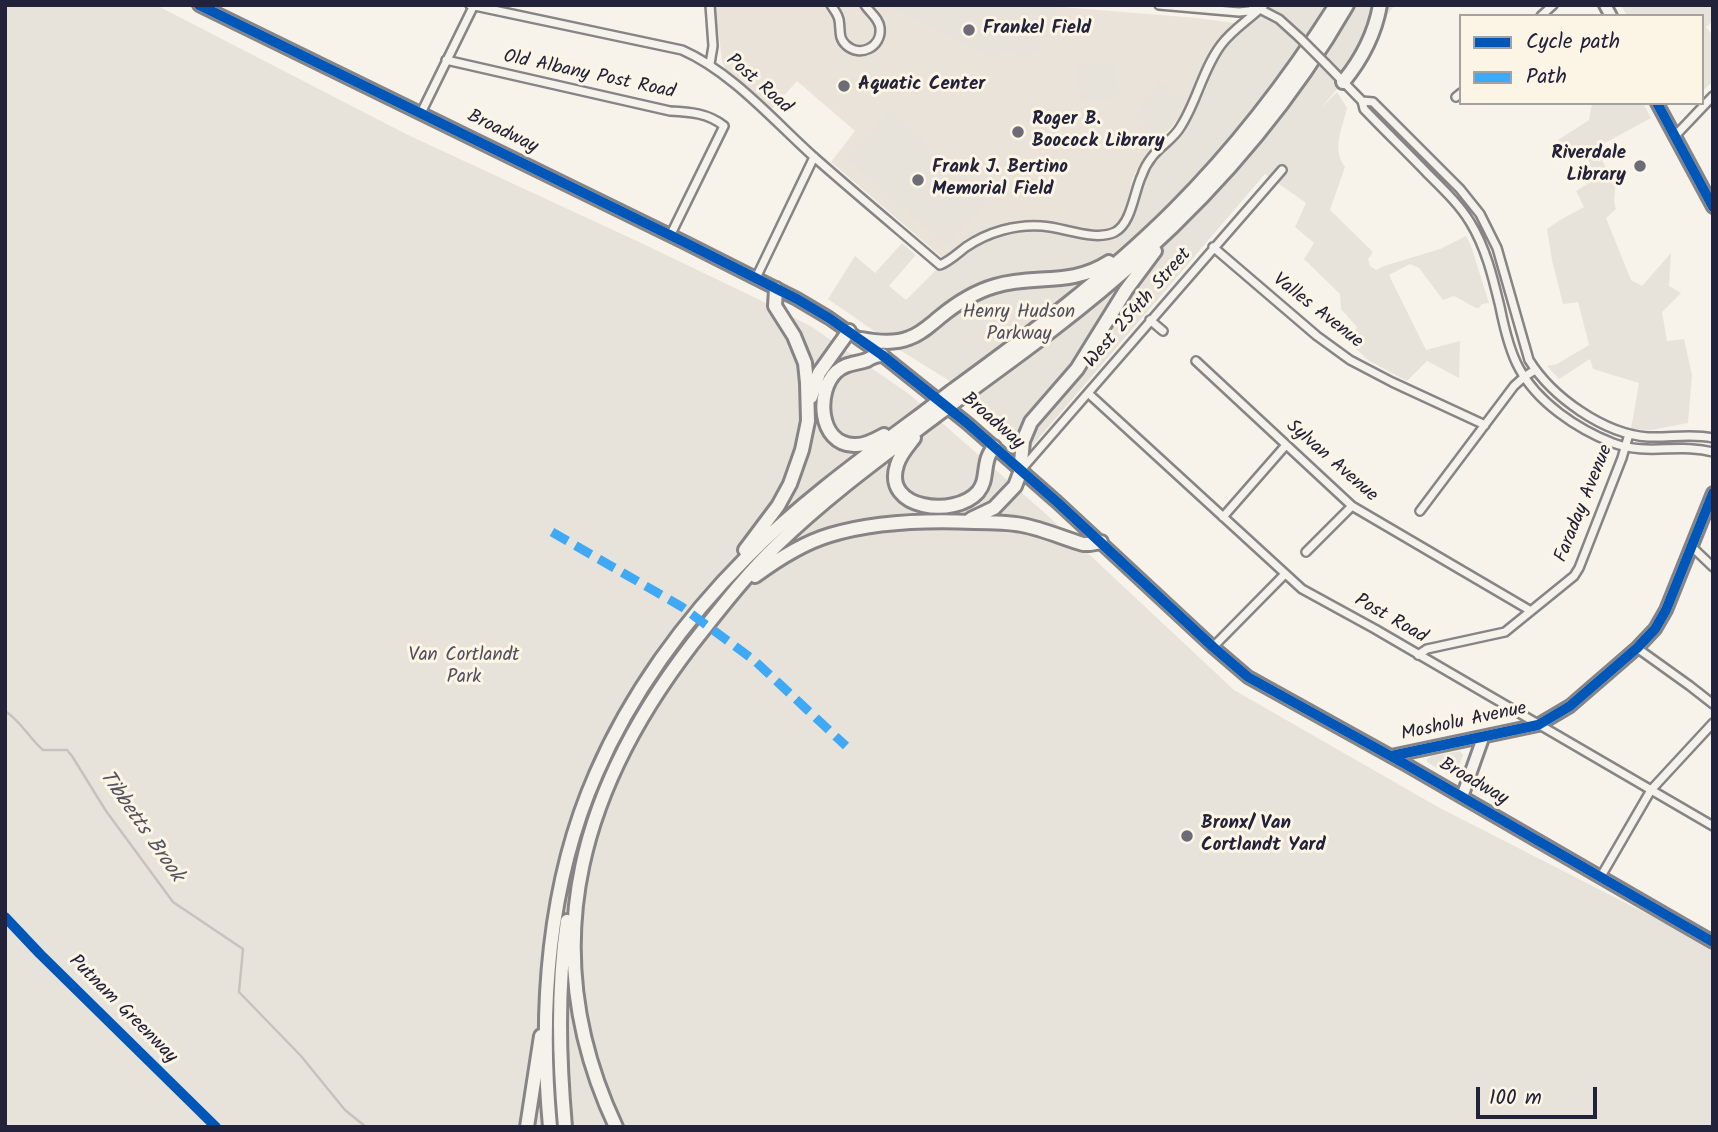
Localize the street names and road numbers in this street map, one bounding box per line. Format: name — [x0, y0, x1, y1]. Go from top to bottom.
street label: Old Albany Post Road — [501, 47, 677, 105]
street label: Post Road — [720, 50, 796, 120]
street label: Broadway — [463, 106, 541, 160]
street label: West 254th Street — [1081, 244, 1197, 374]
street label: Valles Avenue — [1267, 270, 1367, 354]
street label: Broadway — [956, 388, 1028, 456]
street label: Sylvan Avenue — [1280, 416, 1382, 508]
street label: Faraday Avenue — [1551, 442, 1619, 566]
street label: Post Road — [1350, 590, 1430, 650]
street label: Mosholu Avenue — [1399, 699, 1529, 747]
street label: Broadway — [1434, 754, 1512, 812]
street label: Putnam Greenway — [63, 951, 181, 1069]

